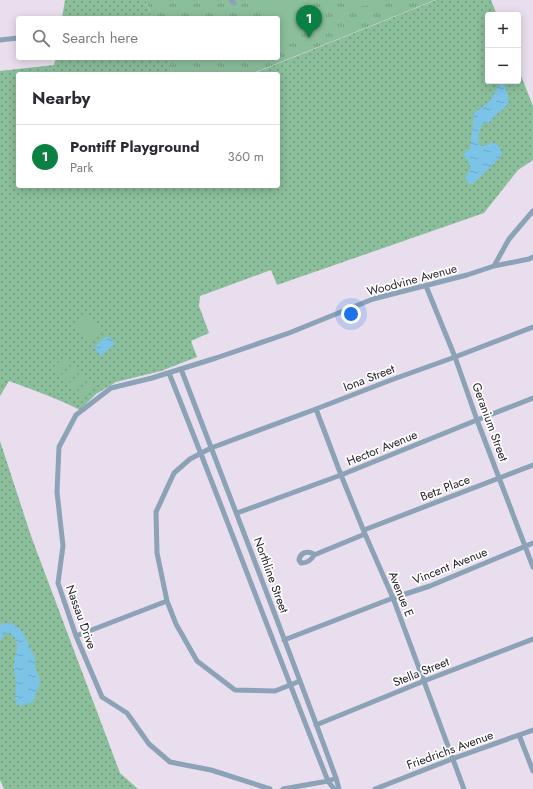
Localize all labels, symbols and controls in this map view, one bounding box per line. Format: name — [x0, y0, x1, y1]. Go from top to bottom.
pin: 1 — [296, 5, 322, 38]
map controls — [485, 12, 521, 84]
button: + — [485, 12, 521, 48]
search box — [16, 16, 280, 60]
icon: search — [30, 27, 52, 49]
text: Search here — [62, 27, 138, 49]
button: − — [485, 48, 521, 84]
text: Nearby — [32, 86, 90, 110]
text: Pontiff Playground — [70, 136, 200, 158]
text: 1 — [42, 147, 48, 166]
text: 360 m — [228, 147, 264, 166]
text: Park — [70, 158, 93, 177]
street label: Woodvine Avenue — [365, 259, 459, 301]
your location — [341, 304, 361, 324]
street label: Iona Street — [341, 360, 397, 396]
street label: Geranium Street — [467, 380, 513, 464]
street label: Hector Avenue — [344, 426, 420, 470]
street label: Betz Place — [418, 470, 472, 506]
street label: Northline Street — [249, 534, 293, 616]
street label: Vincent Avenue — [410, 543, 490, 589]
street label: Avenue E — [384, 569, 418, 619]
street label: Nassau Drive — [61, 582, 101, 652]
street label: Stella Street — [390, 653, 452, 691]
street label: Friedrichs Avenue — [404, 726, 496, 774]

